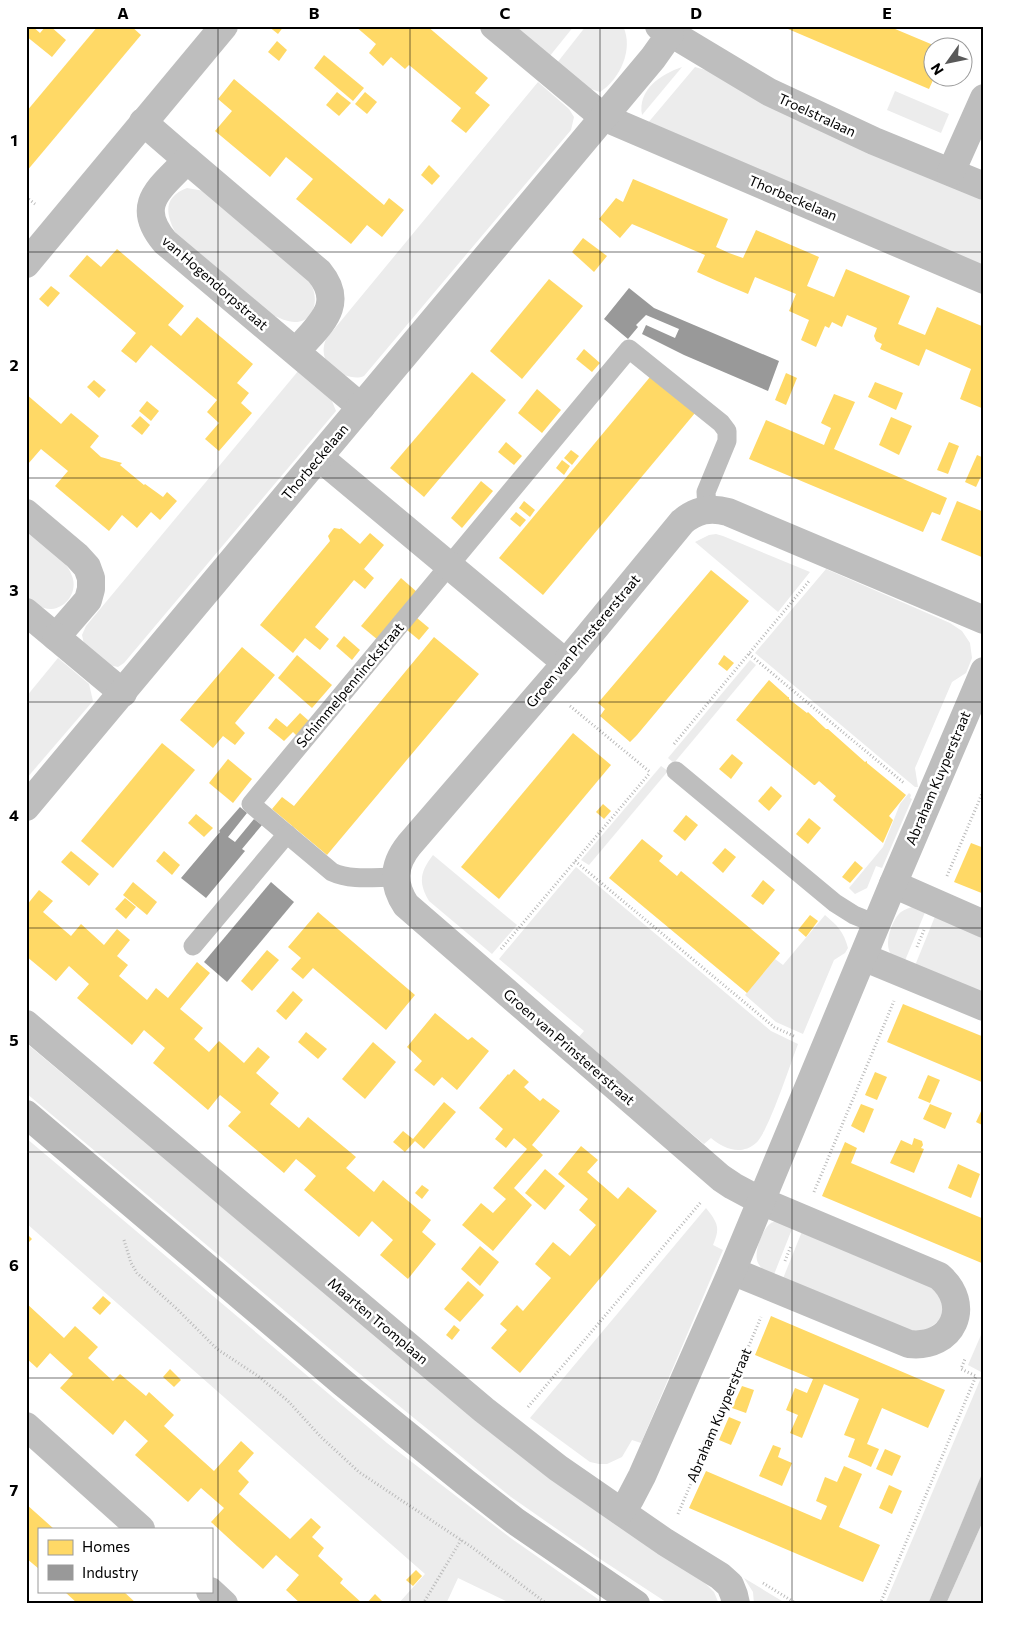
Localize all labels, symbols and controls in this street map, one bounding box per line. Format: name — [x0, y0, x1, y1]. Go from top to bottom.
text: A — [117, 3, 129, 22]
text: B — [309, 3, 320, 22]
text: C — [500, 3, 511, 22]
text: D — [690, 3, 702, 22]
text: E — [882, 3, 892, 22]
north arrow — [922, 38, 972, 88]
text: N — [927, 60, 947, 78]
street label: Troelstralaan — [776, 89, 859, 140]
text: 1 — [10, 130, 18, 149]
street label: Thorbeckelaan — [746, 171, 840, 224]
street label: van Hogendorpstraat — [159, 232, 272, 333]
text: 2 — [9, 355, 19, 374]
street label: Thorbeckelaan — [278, 420, 351, 503]
street label: Groen van Prinstererstraat — [522, 570, 643, 711]
text: 3 — [9, 580, 19, 599]
street label: Schimmelpenninckstraat — [292, 619, 407, 751]
street label: Abraham Kuyperstraat — [902, 708, 974, 847]
text: 4 — [9, 805, 19, 824]
street label: Groen van Prinstererstraat — [500, 985, 639, 1108]
text: 5 — [9, 1030, 19, 1049]
text: 6 — [9, 1255, 19, 1274]
street label: Maarten Tromplaan — [325, 1274, 432, 1367]
street label: Abraham Kuyperstraat — [683, 1345, 755, 1484]
text: 7 — [10, 1480, 19, 1499]
legend — [38, 1528, 212, 1592]
text: Homes — [82, 1537, 130, 1555]
text: Industry — [82, 1563, 139, 1581]

